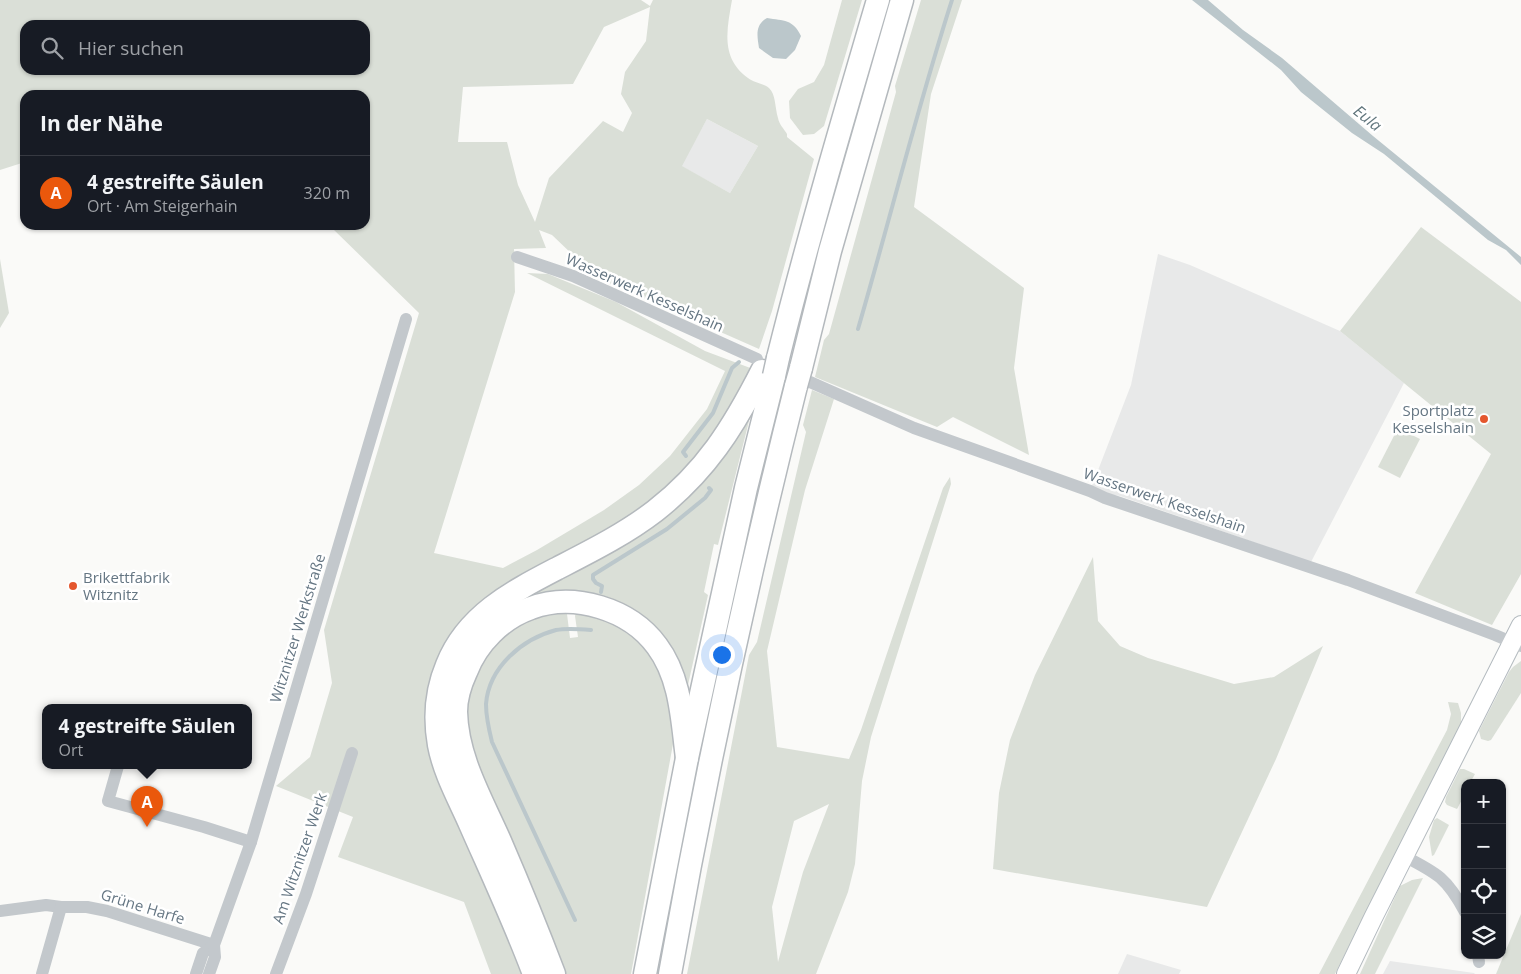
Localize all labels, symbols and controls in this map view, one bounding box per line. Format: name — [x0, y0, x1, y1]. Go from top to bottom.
search box — [20, 20, 370, 75]
icon: search — [38, 34, 66, 62]
text: Hier suchen — [78, 35, 184, 61]
water label: Eula — [1349, 100, 1387, 136]
text: In der Nähe — [40, 109, 163, 137]
text: 4 gestreifte Säulen — [87, 169, 264, 195]
text: A — [50, 182, 62, 204]
text: 320 m — [304, 182, 350, 204]
text: Ort · Am Steigerhain — [87, 195, 238, 217]
street label: Wasserwerk Kesselshain — [563, 248, 727, 336]
place label: Sportplatz Kesselshain — [1392, 400, 1474, 437]
marker: Sportplatz Kesselshain — [1478, 413, 1490, 425]
street label: Wasserwerk Kesselshain — [1081, 463, 1249, 537]
street label: Witznitzer Werkstraße — [265, 551, 329, 705]
place label: Brikettfabrik Witznitz — [83, 567, 170, 604]
marker: Brikettfabrik Witznitz — [67, 580, 79, 592]
your location — [709, 642, 735, 668]
popup — [42, 704, 252, 769]
text: 4 gestreifte Säulen — [59, 713, 235, 739]
text: Ort — [59, 739, 83, 761]
map controls — [1461, 779, 1506, 959]
button: + — [1461, 779, 1506, 824]
pin: A — [131, 786, 163, 827]
street label: Am Witznitzer Werk — [267, 790, 331, 926]
button: − — [1461, 824, 1506, 869]
button: locate — [1461, 869, 1506, 914]
street label: Grüne Harfe — [99, 884, 187, 928]
button: layers — [1461, 914, 1506, 959]

